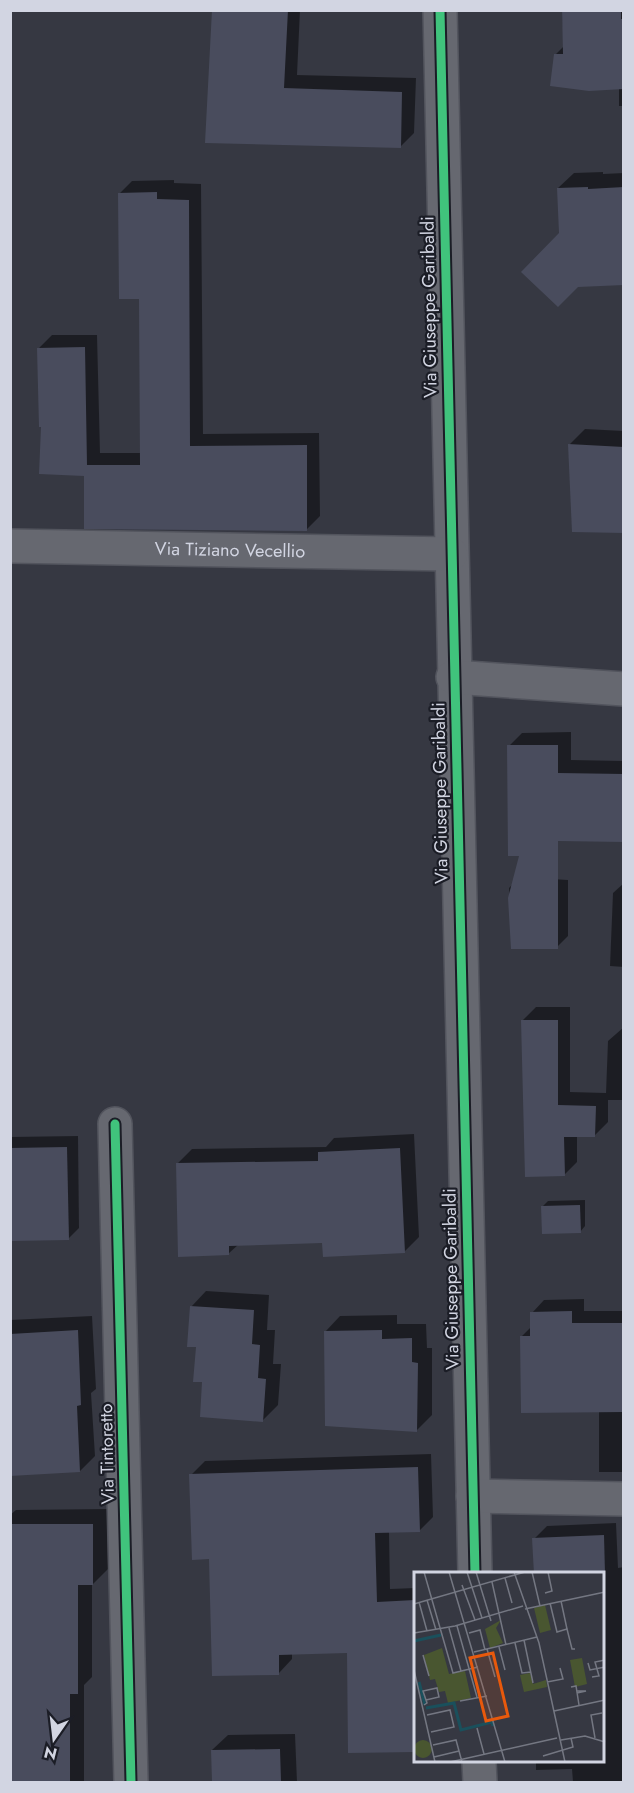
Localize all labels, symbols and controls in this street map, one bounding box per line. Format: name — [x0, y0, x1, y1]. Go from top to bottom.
street label: Via Giuseppe Garibaldi — [414, 216, 444, 398]
street label: Via Tiziano Vecellio — [155, 536, 306, 564]
street label: Via Giuseppe Garibaldi — [425, 702, 455, 884]
street label: Via Giuseppe Garibaldi — [436, 1188, 466, 1370]
street label: Via Tintoretto — [93, 1403, 121, 1505]
inset map — [414, 1572, 604, 1763]
north arrow — [24, 1709, 84, 1769]
text: N — [42, 1740, 59, 1766]

